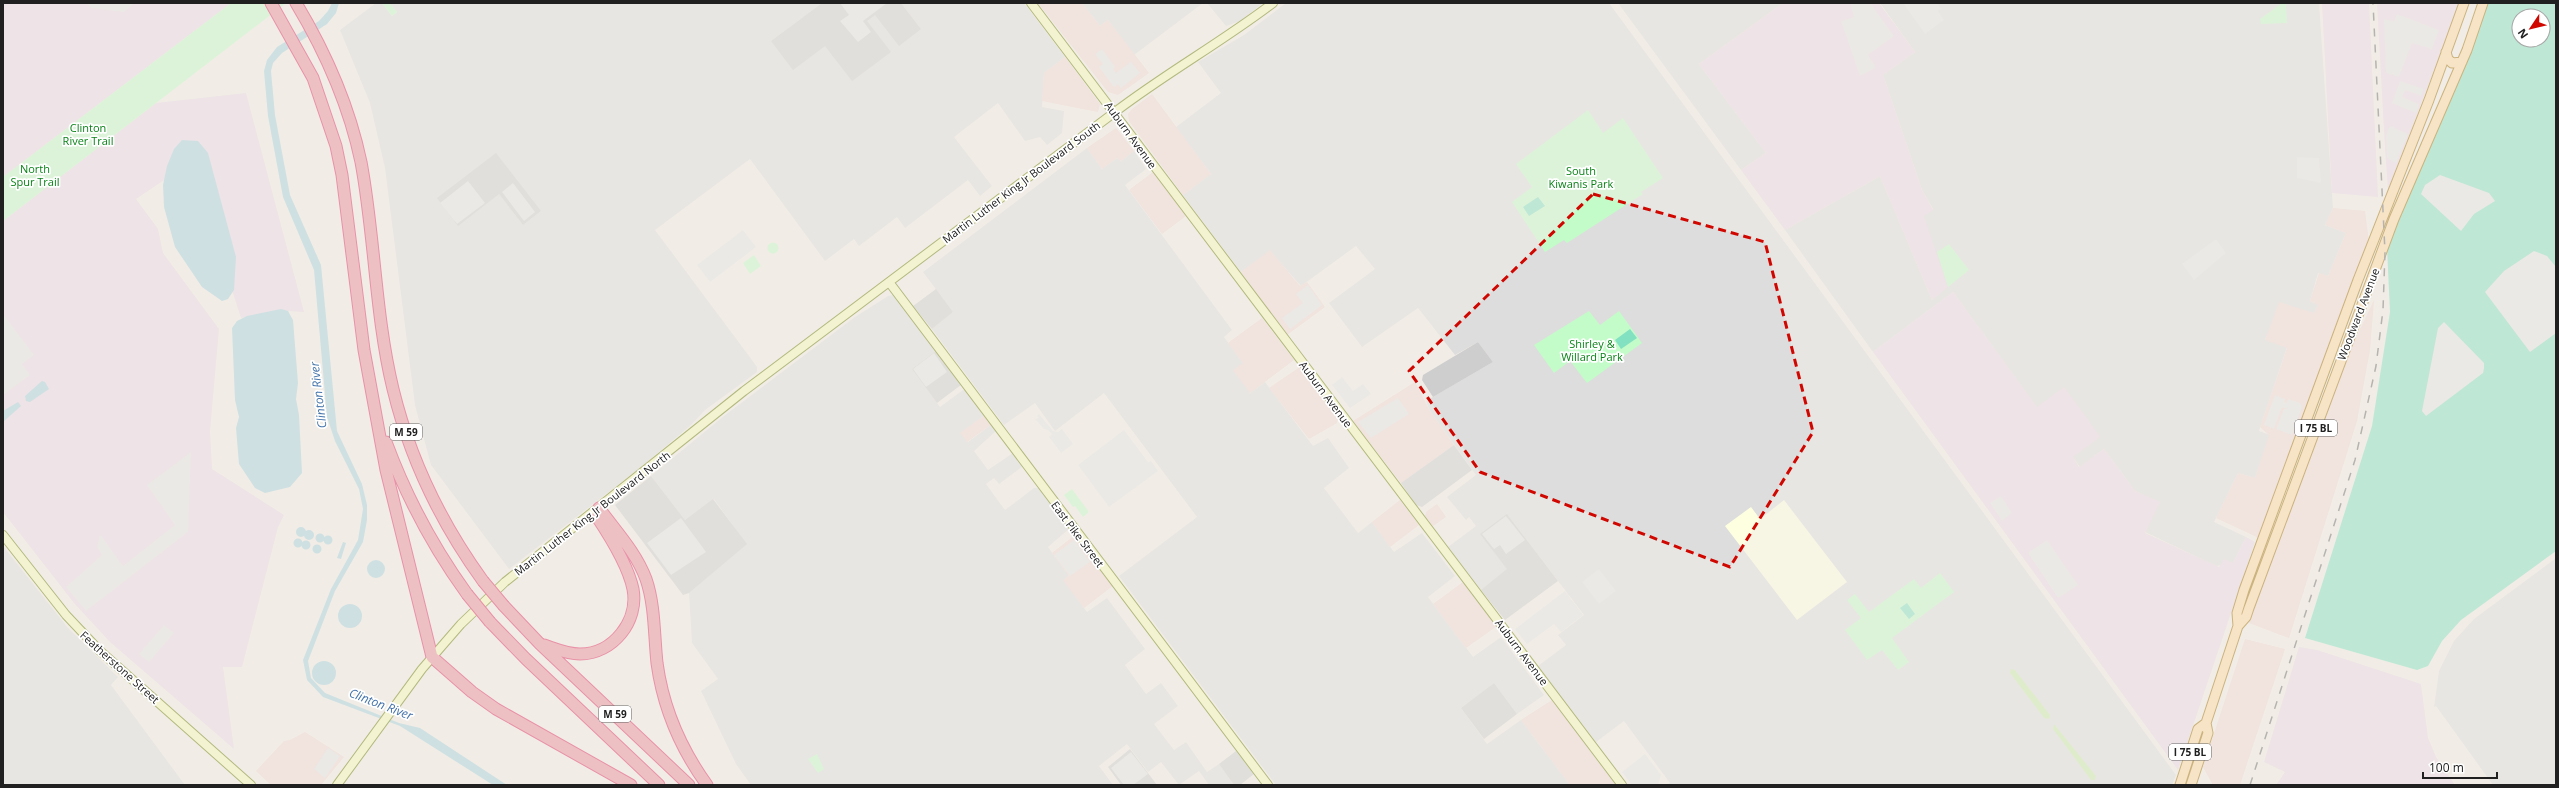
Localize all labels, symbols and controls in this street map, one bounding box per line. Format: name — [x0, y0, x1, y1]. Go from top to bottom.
north arrow — [2511, 8, 2551, 48]
text: N — [2514, 26, 2531, 42]
street label: Auburn Avenue — [1102, 98, 1160, 172]
street label: Martin Luther King Jr Boulevard South — [939, 118, 1103, 246]
park label: Clinton River Trail — [63, 120, 113, 148]
park label: North Spur Trail — [10, 161, 60, 189]
park label: South Kiwanis Park — [1549, 163, 1614, 191]
street label: Woodward Avenue — [2334, 266, 2382, 362]
park label: Shirley & Willard Park — [1561, 336, 1623, 364]
street label: Auburn Avenue — [1296, 358, 1356, 430]
water label: Clinton River — [305, 360, 331, 429]
road number: I 75 BL — [2295, 420, 2337, 436]
road number: M 59 — [390, 424, 422, 440]
street label: Martin Luther King Jr Boulevard North — [511, 447, 673, 579]
street label: East Pike Street — [1048, 498, 1108, 570]
street label: Auburn Avenue — [1492, 616, 1552, 688]
street label: Featherstone Street — [77, 627, 163, 707]
water label: Clinton River — [347, 684, 416, 724]
road number: M 59 — [599, 706, 631, 722]
road number: I 75 BL — [2169, 744, 2211, 760]
scale bar — [2423, 754, 2497, 780]
text: 100 m — [2429, 759, 2464, 776]

